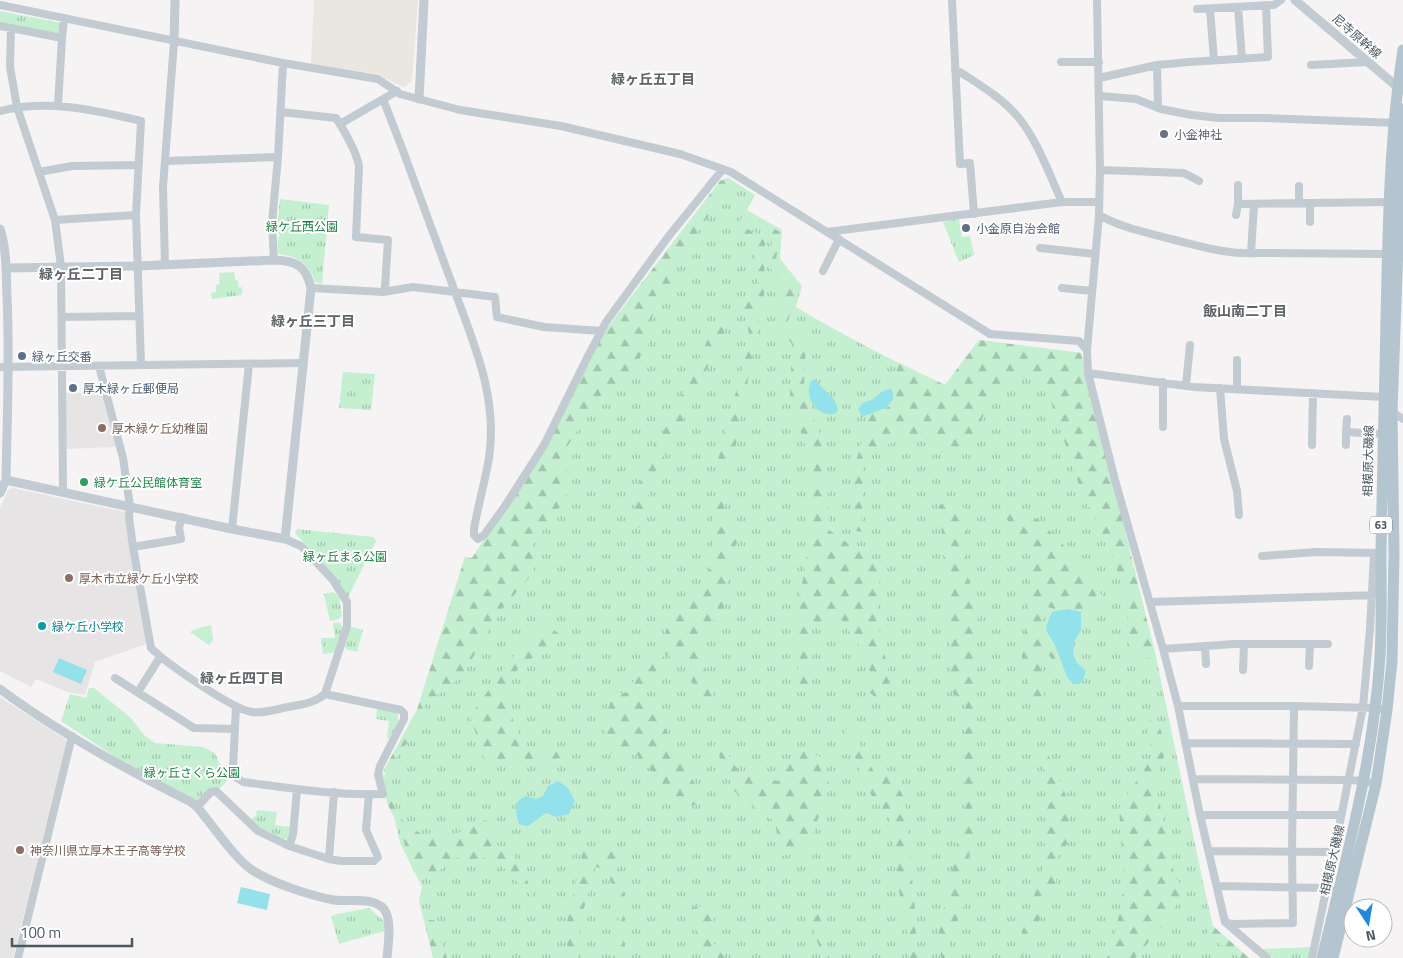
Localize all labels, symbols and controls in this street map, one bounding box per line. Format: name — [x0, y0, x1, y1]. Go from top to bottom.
street label: 尼寺原幹線 — [1328, 9, 1386, 63]
district label: 緑ヶ丘五丁目 — [611, 68, 695, 89]
place label: 小金神社 — [1174, 125, 1222, 144]
marker: 小金神社 — [1158, 128, 1170, 140]
park label: 緑ケ丘西公園 — [266, 217, 338, 236]
place label: 小金原自治会館 — [976, 219, 1060, 238]
marker: 小金原自治会館 — [960, 222, 972, 234]
district label: 緑ヶ丘二丁目 — [39, 263, 123, 284]
district label: 飯山南二丁目 — [1203, 300, 1287, 321]
district label: 緑ヶ丘三丁目 — [271, 310, 355, 331]
place label: 緑ヶ丘交番 — [32, 347, 92, 366]
marker: 緑ヶ丘交番 — [16, 350, 28, 362]
place label: 厚木緑ヶ丘郵便局 — [83, 379, 179, 398]
marker: 厚木緑ヶ丘郵便局 — [67, 382, 79, 394]
place label: 厚木緑ケ丘幼稚園 — [112, 419, 208, 438]
marker: 厚木緑ケ丘幼稚園 — [96, 422, 108, 434]
street label: 相模原大磯線 — [1358, 425, 1378, 497]
place label: 緑ケ丘公民館体育室 — [94, 473, 202, 492]
marker: 緑ケ丘公民館体育室 — [78, 476, 90, 488]
road number: 63 — [1370, 516, 1392, 534]
park label: 緑ヶ丘まる公園 — [303, 547, 387, 566]
place label: 厚木市立緑ケ丘小学校 — [79, 569, 199, 588]
marker: 厚木市立緑ケ丘小学校 — [63, 572, 75, 584]
place label: 緑ケ丘小学校 — [52, 617, 124, 636]
marker: 緑ケ丘小学校 — [36, 620, 48, 632]
district label: 緑ヶ丘四丁目 — [200, 667, 284, 688]
park label: 緑ヶ丘さくら公園 — [144, 763, 240, 782]
street label: 相模原大磯線 — [1315, 823, 1349, 897]
place label: 神奈川県立厚木王子高等学校 — [30, 841, 186, 860]
marker: 神奈川県立厚木王子高等学校 — [14, 844, 26, 856]
north arrow — [1343, 898, 1393, 948]
scale bar — [12, 916, 132, 948]
text: 100 m — [20, 921, 61, 944]
text: N — [1364, 925, 1378, 947]

